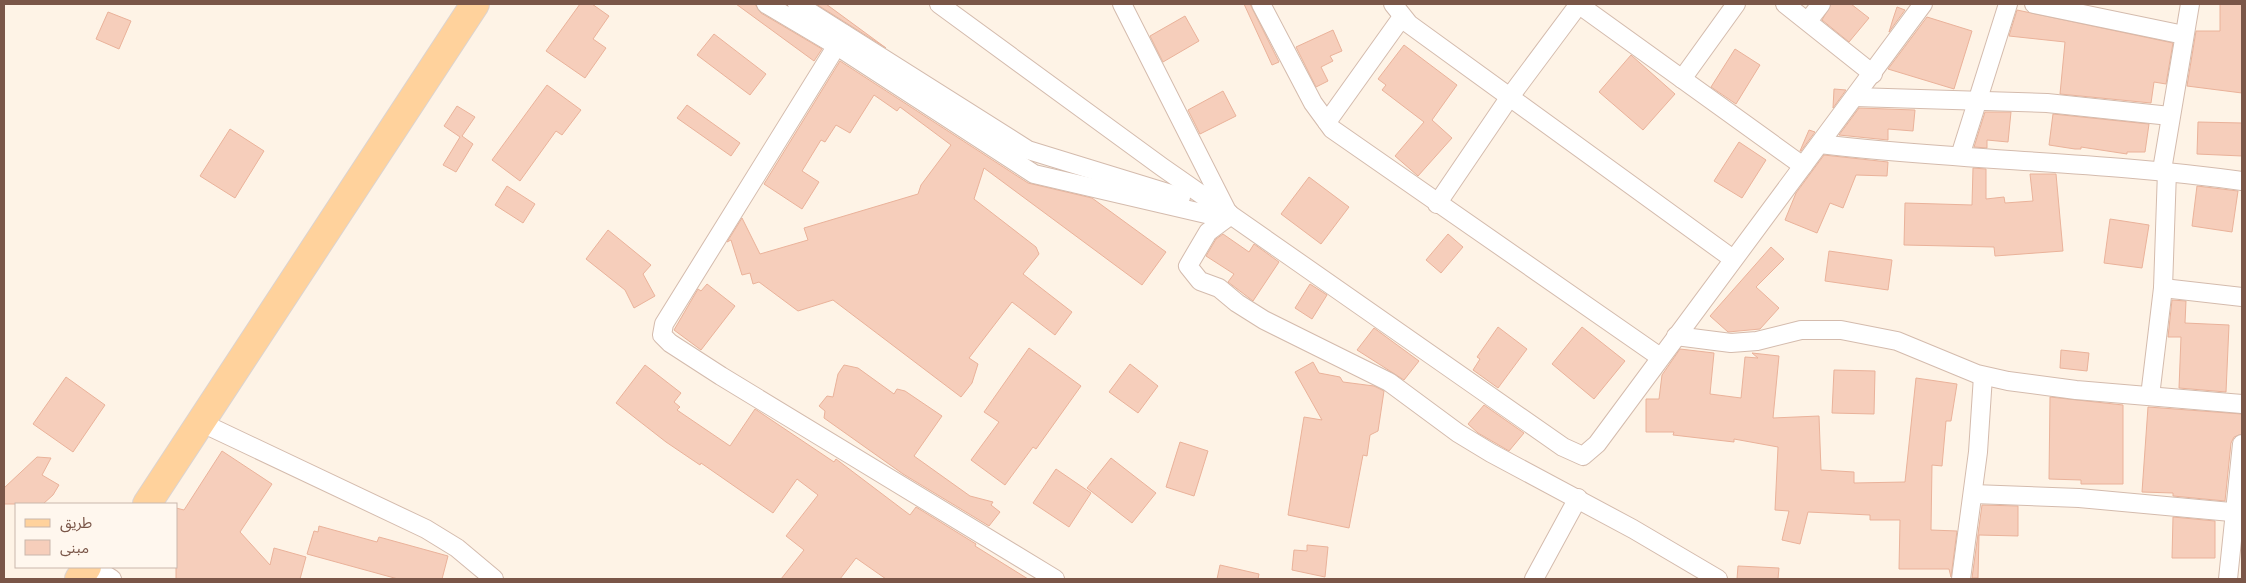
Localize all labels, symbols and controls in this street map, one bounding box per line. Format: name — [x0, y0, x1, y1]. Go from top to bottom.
legend — [15, 503, 178, 568]
text: طريق — [60, 513, 92, 533]
text: مبنى — [60, 538, 89, 557]

